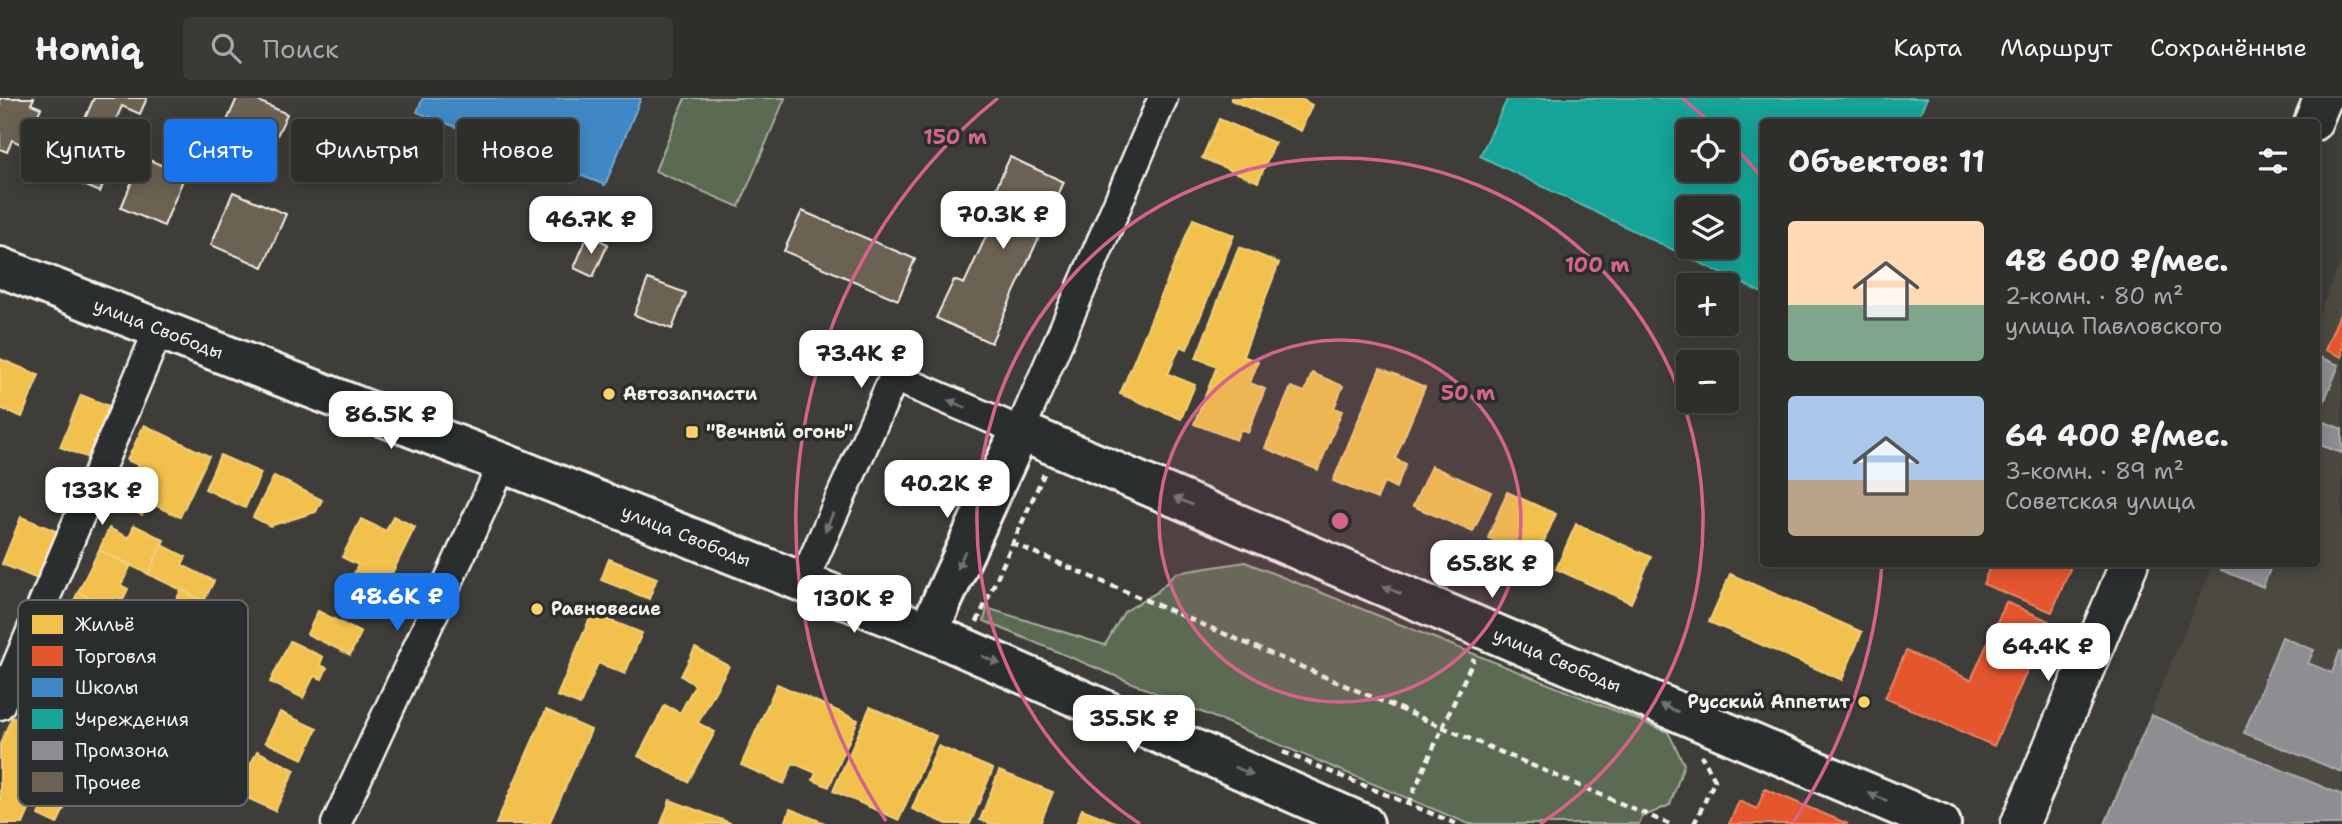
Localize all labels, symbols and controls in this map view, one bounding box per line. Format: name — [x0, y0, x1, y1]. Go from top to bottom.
search box — [183, 17, 673, 80]
text: Homiq — [35, 26, 141, 71]
icon: search — [207, 29, 245, 67]
text: Поиск — [263, 31, 339, 66]
text: Карта — [1894, 32, 1962, 64]
text: Маршрут — [2000, 32, 2112, 64]
text: Сохранённые — [2150, 32, 2307, 64]
chip: Купить — [21, 119, 150, 182]
chip: Снять — [164, 119, 277, 182]
chip: Фильтры — [291, 119, 443, 182]
chip: Новое — [457, 119, 578, 182]
map controls — [1676, 119, 1739, 413]
button: locate — [1676, 119, 1739, 182]
text: 150 m — [923, 123, 987, 151]
text: Объектов: 11 — [1788, 141, 1985, 182]
icon: filters — [2254, 142, 2292, 180]
pin: 70.3K ₽ — [938, 192, 1068, 251]
button: layers — [1676, 196, 1739, 259]
pin: 46.7K ₽ — [526, 197, 656, 256]
text: 70.3K ₽ — [957, 199, 1049, 229]
text: 46.7K ₽ — [545, 204, 637, 234]
text: 48 600 ₽/мес. — [2005, 240, 2229, 281]
icon: home — [1844, 249, 1928, 333]
text: 100 m — [1565, 251, 1629, 279]
button: + — [1676, 273, 1739, 336]
text: 2-комн. · 80 m² — [2005, 281, 2184, 311]
street label: улица Свободы — [90, 293, 227, 365]
text: улица Павловского — [2005, 311, 2222, 341]
pin: 73.4K ₽ — [796, 330, 926, 390]
text: 73.4K ₽ — [815, 338, 907, 368]
button: − — [1676, 350, 1739, 413]
text: 50 m — [1441, 379, 1495, 407]
place label: Автозапчасти — [623, 382, 758, 406]
marker: Автозапчасти — [601, 386, 617, 402]
pin: 86.5K ₽ — [326, 392, 456, 451]
one-way arrow — [947, 398, 967, 410]
text: 86.5K ₽ — [345, 399, 437, 429]
text: 64 400 ₽/мес. — [2005, 415, 2229, 456]
place label: "Вечный огонь" — [706, 420, 853, 444]
marker: "Вечный огонь" — [684, 424, 700, 440]
icon: home — [1844, 424, 1928, 508]
text: 3-комн. · 89 m² — [2005, 456, 2184, 486]
pin: 40.2K ₽ — [882, 460, 1012, 520]
pin: 133K ₽ — [45, 468, 159, 527]
text: 40.2K ₽ — [901, 468, 993, 498]
text: 133K ₽ — [61, 475, 143, 505]
text: Советская улица — [2005, 486, 2195, 516]
one-way arrow — [1173, 495, 1193, 507]
street label: улица Свободы — [618, 499, 754, 572]
centre of rings — [1328, 509, 1352, 533]
one-way arrow — [824, 512, 835, 533]
pin: 65.8K ₽ — [1427, 540, 1557, 600]
text: 65.8K ₽ — [1446, 548, 1538, 578]
one-way arrow — [955, 550, 967, 570]
pin: 48.6K ₽ — [332, 574, 462, 633]
pin: 130K ₽ — [797, 575, 911, 635]
text: 48.6K ₽ — [350, 581, 444, 611]
text: 130K ₽ — [813, 583, 895, 613]
one-way arrow — [1382, 584, 1403, 595]
place label: Равновесие — [551, 597, 661, 621]
legend — [18, 600, 248, 806]
marker: Равновесие — [529, 601, 545, 617]
text: Жильё — [75, 612, 135, 637]
street label: улица Свободы — [1489, 622, 1625, 698]
pin: 64.4K ₽ — [1983, 624, 2113, 683]
text: 64.4K ₽ — [2002, 631, 2094, 661]
text: Торговля — [75, 644, 157, 669]
one-way arrow — [980, 655, 1001, 666]
text: Школы — [75, 675, 139, 700]
place label: Русский Аппетит — [1687, 690, 1850, 714]
marker: Русский Аппетит — [1856, 694, 1872, 710]
pin: 35.5K ₽ — [1069, 696, 1199, 755]
one-way arrow — [1659, 702, 1679, 714]
text: 35.5K ₽ — [1089, 703, 1179, 733]
text: Учреждения — [75, 707, 189, 732]
text: Промзона — [75, 738, 169, 763]
one-way arrow — [1233, 766, 1254, 777]
text: Прочее — [75, 770, 141, 795]
one-way arrow — [1868, 791, 1889, 802]

